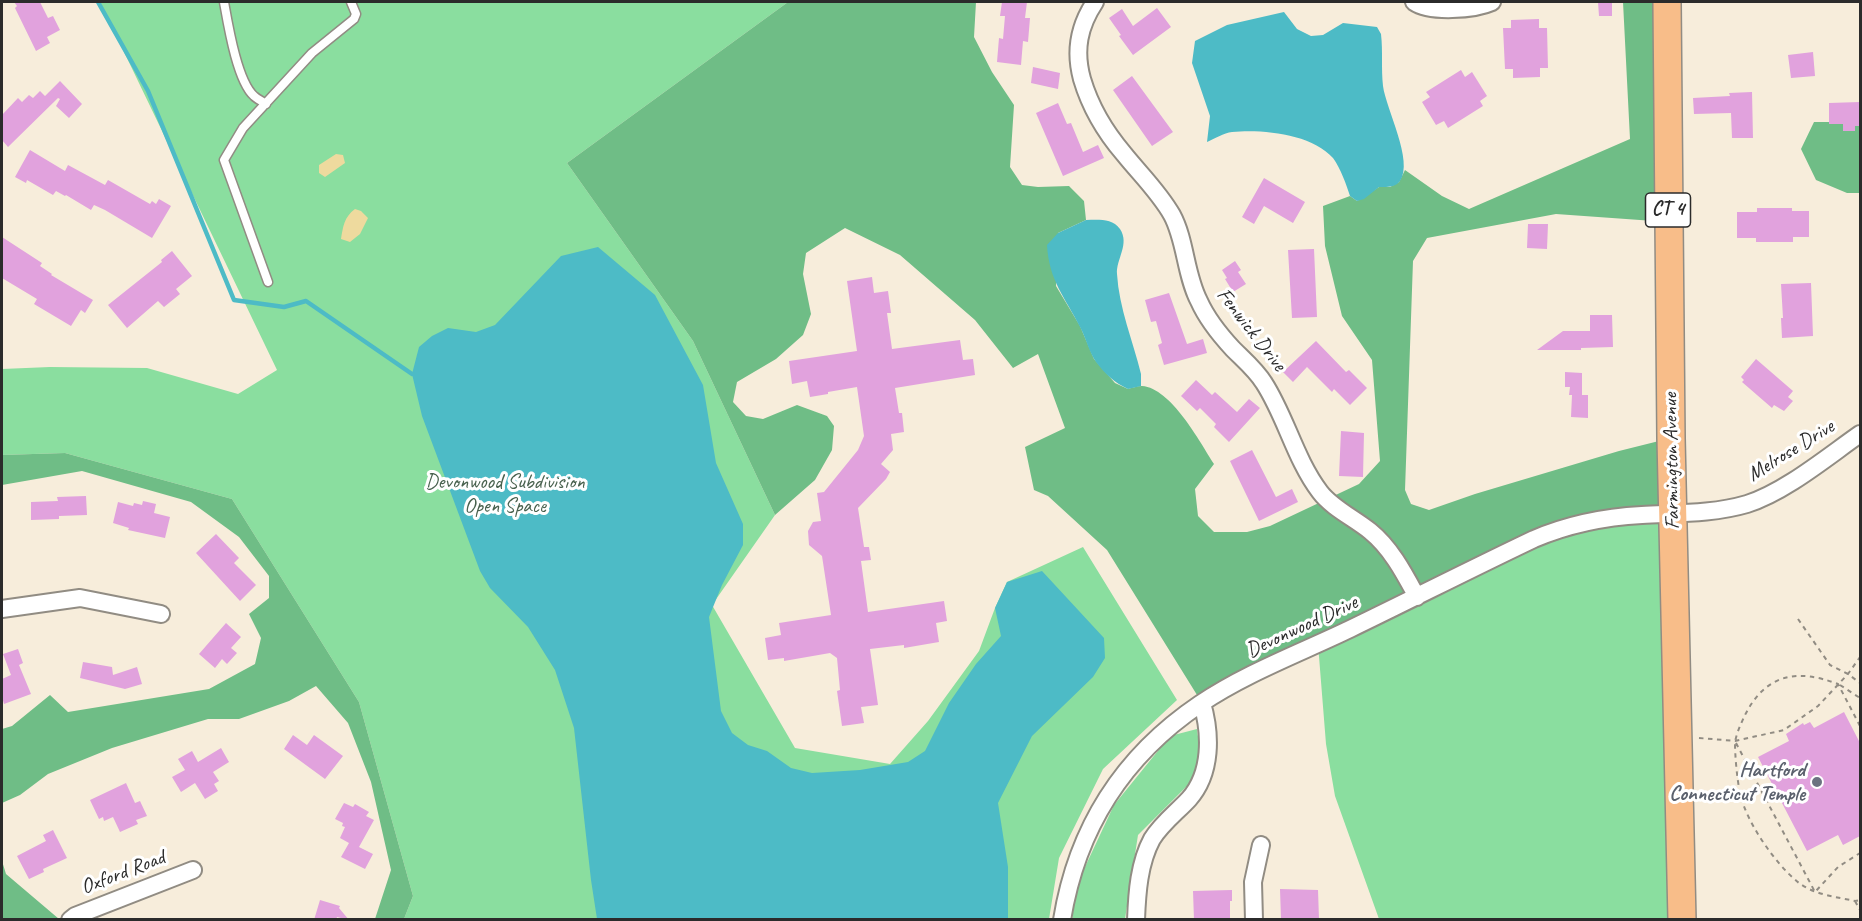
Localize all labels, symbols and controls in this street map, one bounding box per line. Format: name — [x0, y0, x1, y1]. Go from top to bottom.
road number: CT 4 — [1646, 193, 1690, 227]
street label: Fenwick Drive — [1211, 283, 1291, 377]
street label: Farmington Avenue — [1658, 393, 1686, 529]
street label: Melrose Drive — [1743, 414, 1839, 488]
park label: Devonwood Subdivision Open Space — [425, 469, 585, 519]
street label: Devonwood Drive — [1242, 590, 1362, 664]
place label: Hartford Connecticut Temple — [1669, 757, 1805, 807]
marker: Hartford Connecticut Temple — [1810, 775, 1824, 789]
street label: Oxford Road — [77, 846, 169, 900]

